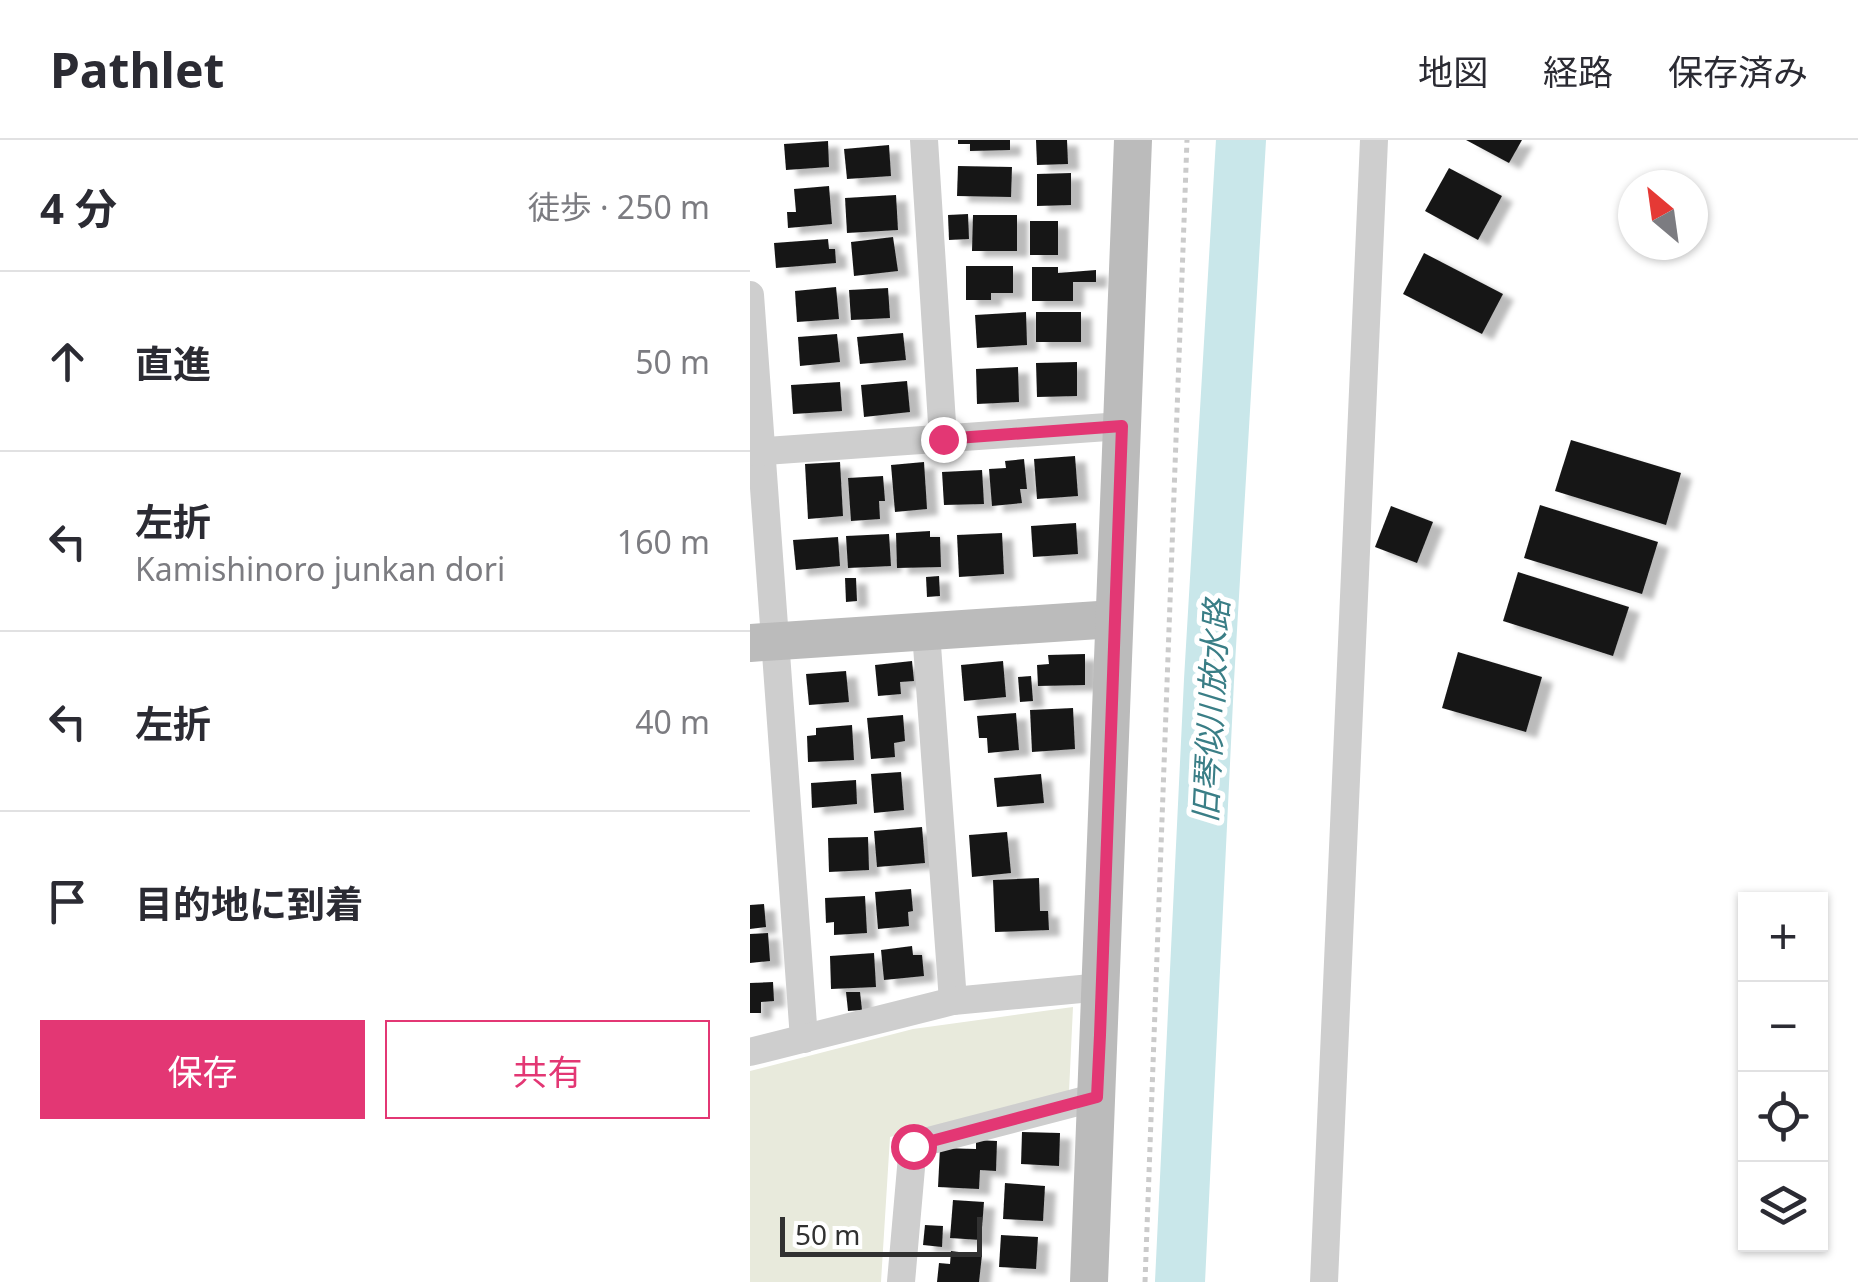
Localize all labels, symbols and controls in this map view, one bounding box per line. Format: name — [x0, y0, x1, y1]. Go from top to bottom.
text: Pathlet — [50, 37, 224, 102]
text: 地図 — [1418, 48, 1488, 95]
text: 経路 — [1543, 48, 1613, 95]
text: 保存済み — [1668, 48, 1808, 95]
north arrow — [1618, 170, 1708, 260]
text: 4 分 — [40, 179, 117, 236]
text: 徒歩 · 250 m — [528, 185, 710, 228]
icon: ahead — [40, 334, 95, 389]
text: 直進 — [135, 337, 211, 389]
text: 50 m — [635, 340, 710, 383]
route end — [921, 417, 967, 463]
text: 左折 — [135, 495, 211, 547]
icon: left — [40, 514, 95, 569]
text: 160 m — [617, 520, 710, 563]
text: Kamishinoro junkan dori — [135, 547, 505, 590]
water label: 旧琴似川放水路 — [1183, 595, 1237, 824]
icon: left — [40, 694, 95, 749]
text: 左折 — [135, 697, 211, 749]
text: 40 m — [635, 700, 710, 743]
icon: arrive — [40, 874, 95, 929]
text: 目的地に到着 — [135, 877, 363, 929]
map controls — [1738, 892, 1828, 1252]
button: + — [1738, 892, 1828, 982]
button: − — [1738, 982, 1828, 1072]
button: 保存 — [40, 1020, 365, 1119]
button: 共有 — [385, 1020, 710, 1119]
button: locate — [1738, 1072, 1828, 1162]
route start — [891, 1124, 937, 1170]
button: layers — [1738, 1162, 1828, 1252]
scale bar — [780, 1212, 982, 1256]
text: 50 m — [795, 1215, 861, 1253]

